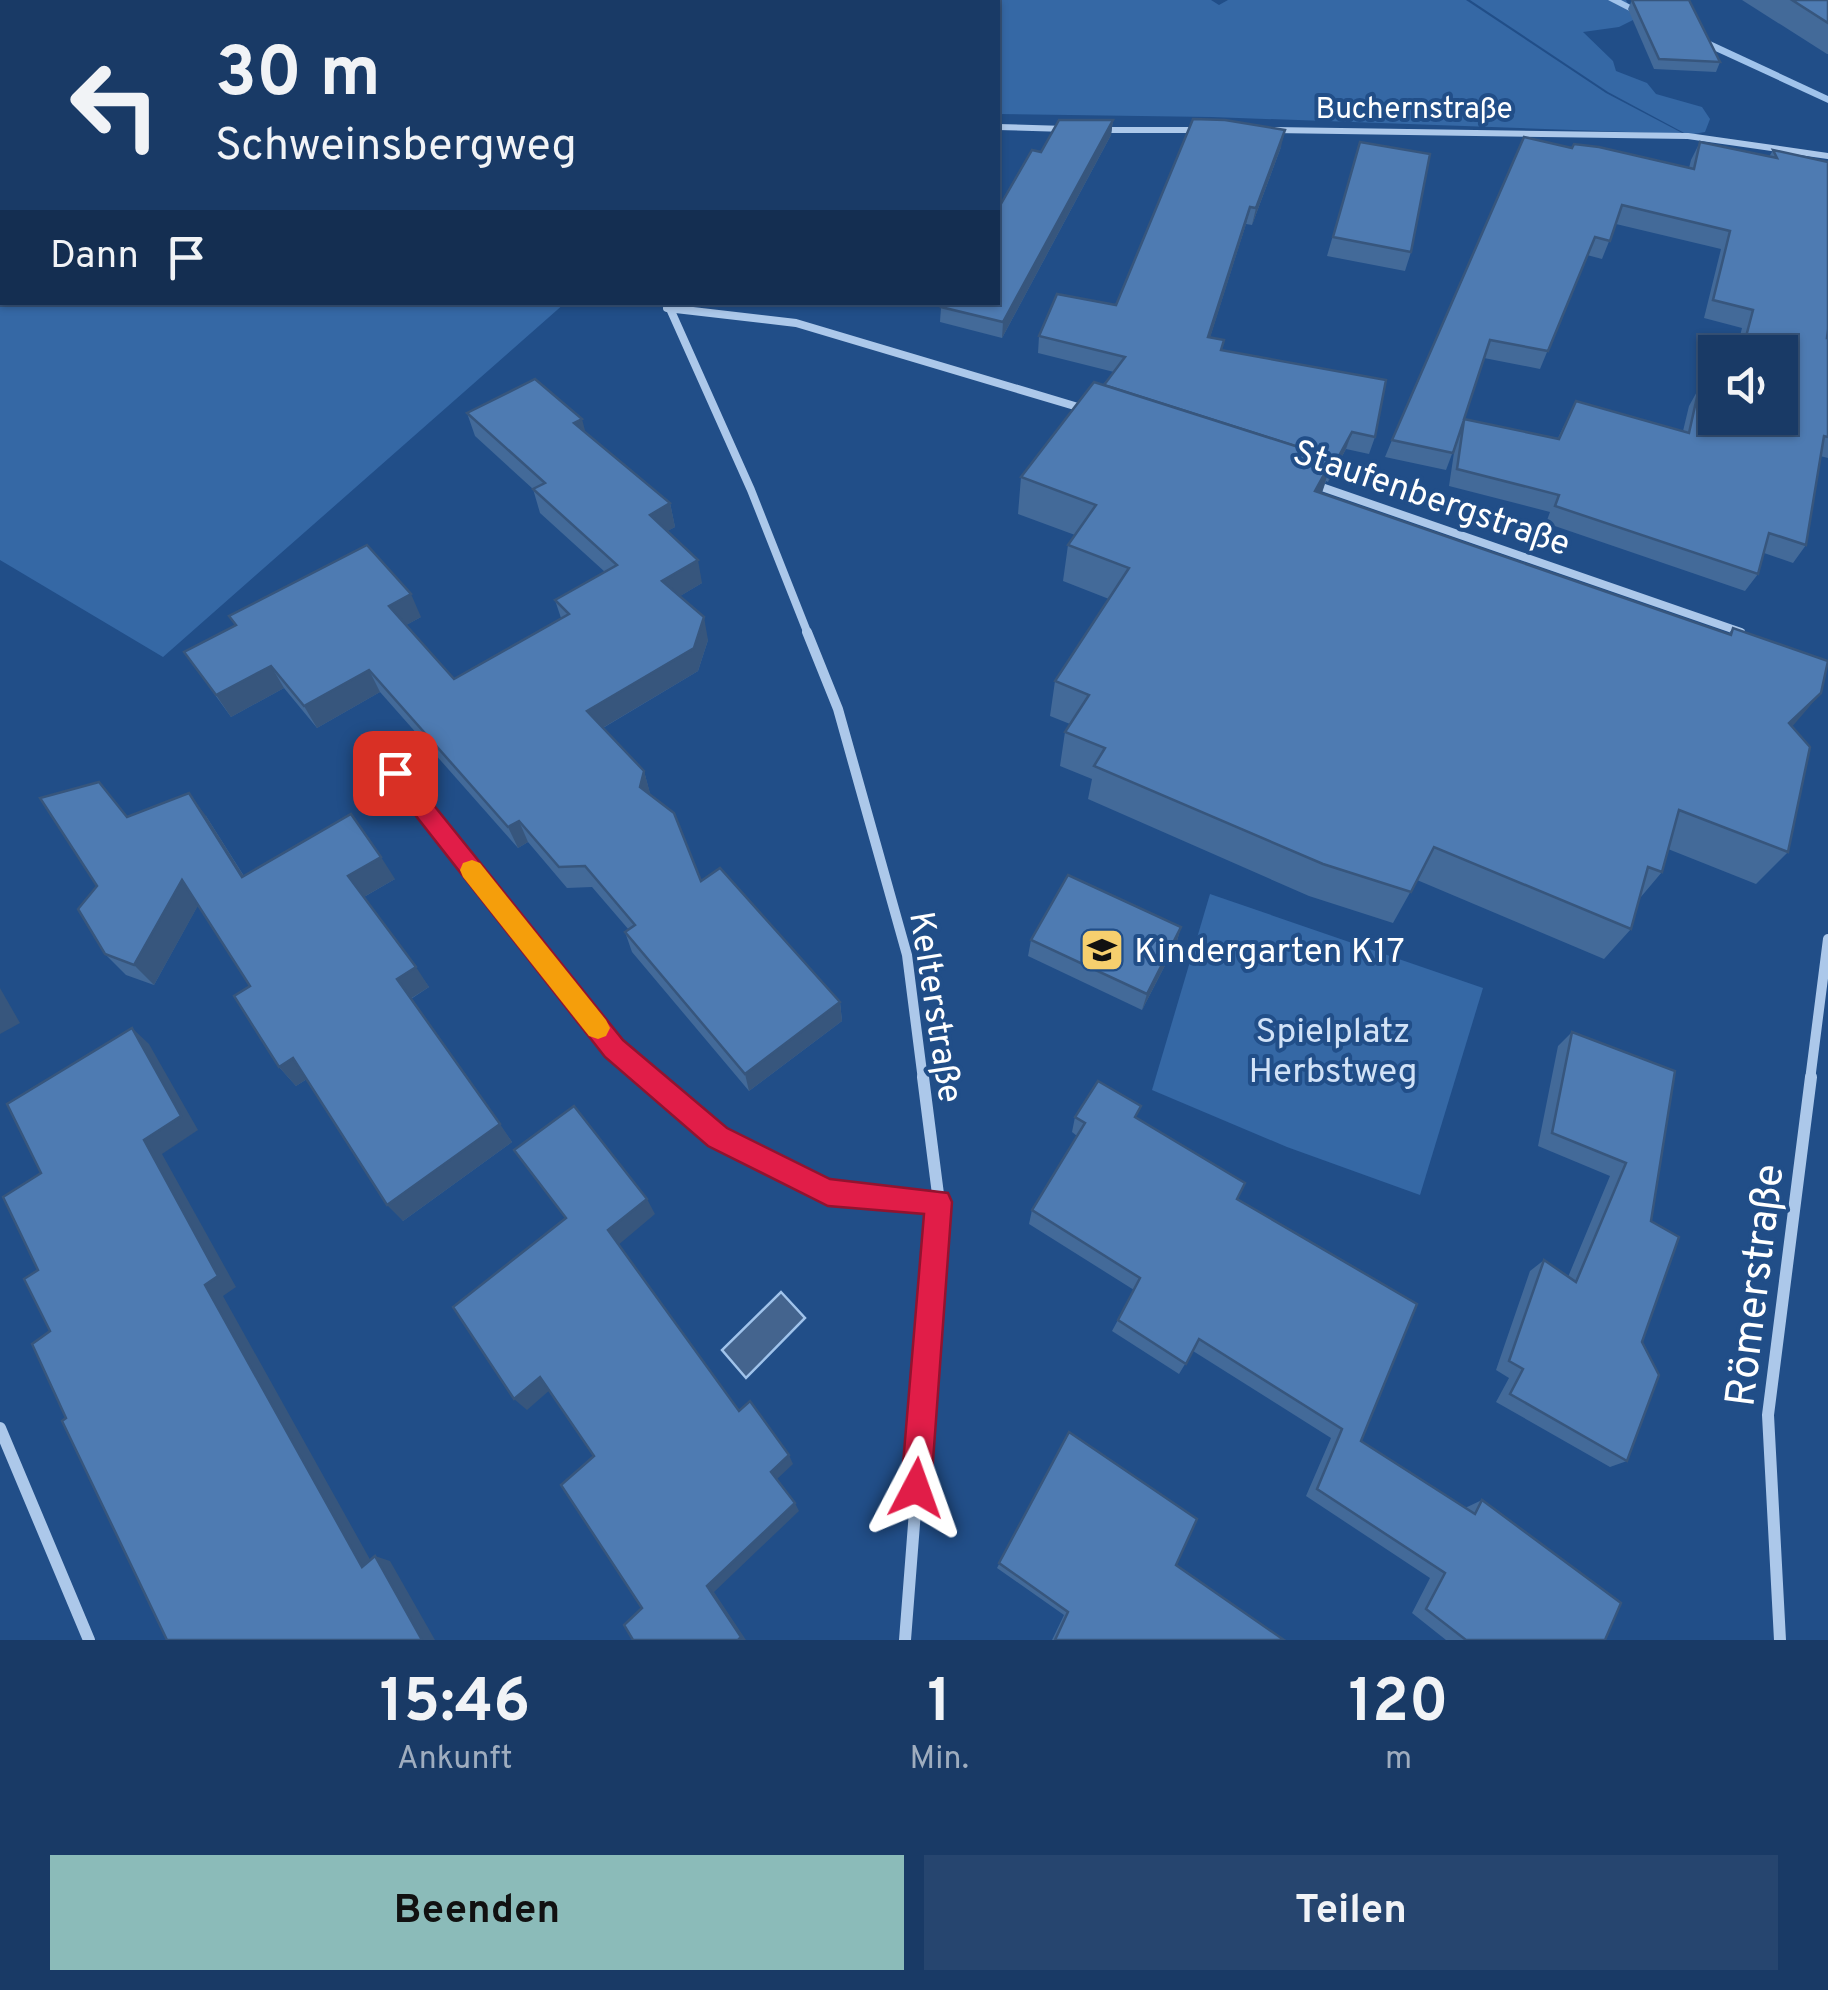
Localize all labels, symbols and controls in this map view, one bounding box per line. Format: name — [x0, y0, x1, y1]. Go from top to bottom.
text: 30 m — [215, 32, 381, 121]
icon: left — [50, 40, 180, 170]
street label: Buchernstraße — [1315, 92, 1513, 129]
text: Schweinsbergweg — [215, 119, 577, 176]
icon: arrive — [159, 230, 214, 285]
text: Dann — [50, 233, 139, 282]
map controls — [1698, 335, 1798, 435]
button: sound — [1698, 335, 1798, 435]
street label: Staufenbergstraße — [1287, 432, 1576, 568]
pin — [353, 731, 438, 816]
icon: arrive — [368, 746, 423, 801]
street label: Kelterstraße — [897, 909, 971, 1106]
school or university icon: Kindergarten K17 — [1079, 927, 1125, 973]
place label: Kindergarten K17 — [1134, 931, 1405, 975]
park label: Spielplatz Herbstweg — [1248, 1011, 1418, 1095]
street label: Römerstraße — [1716, 1161, 1799, 1410]
position arrow — [864, 1436, 968, 1540]
text: 15:46 — [379, 1667, 530, 1743]
text: 1 — [927, 1667, 951, 1743]
text: 120 — [1348, 1667, 1449, 1743]
text: Ankunft — [397, 1740, 513, 1780]
text: Min. — [910, 1740, 969, 1780]
text: m — [1385, 1740, 1412, 1780]
button: Beenden — [50, 1855, 904, 1970]
button: Teilen — [924, 1855, 1778, 1970]

